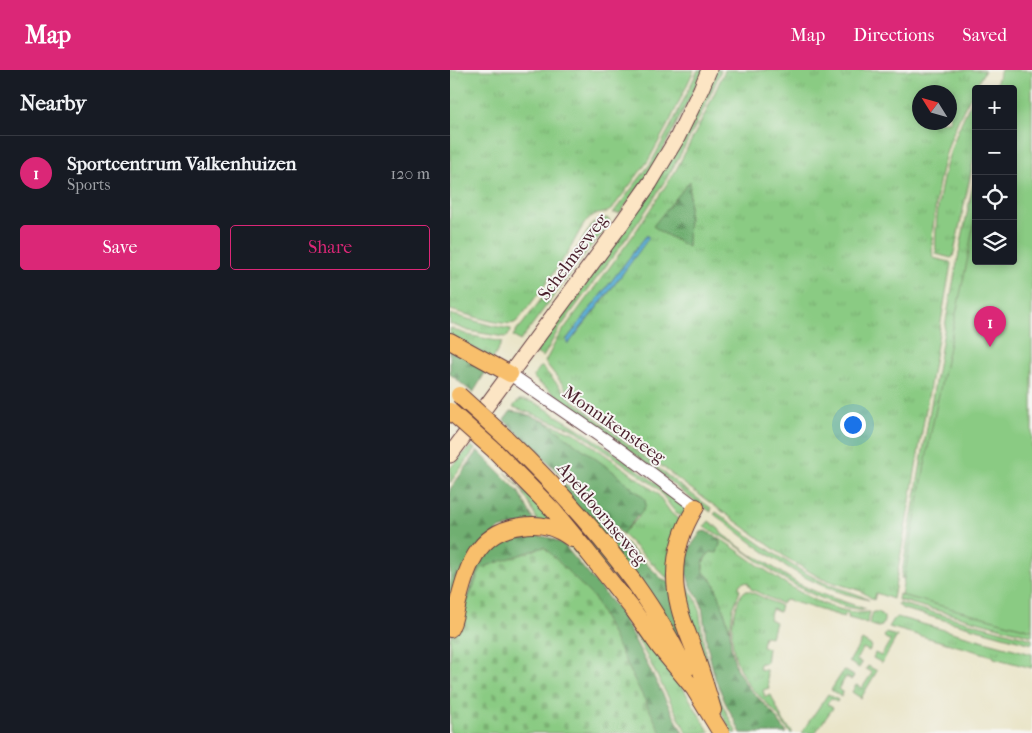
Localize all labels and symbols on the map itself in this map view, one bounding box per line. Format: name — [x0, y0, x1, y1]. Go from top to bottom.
north arrow — [912, 85, 957, 130]
street label: Schelmseweg — [534, 209, 613, 304]
pin: 1 — [974, 306, 1006, 347]
street label: Monnikensteeg — [559, 382, 670, 468]
your location — [840, 412, 866, 438]
street label: Apeldoornseweg — [552, 457, 651, 570]

